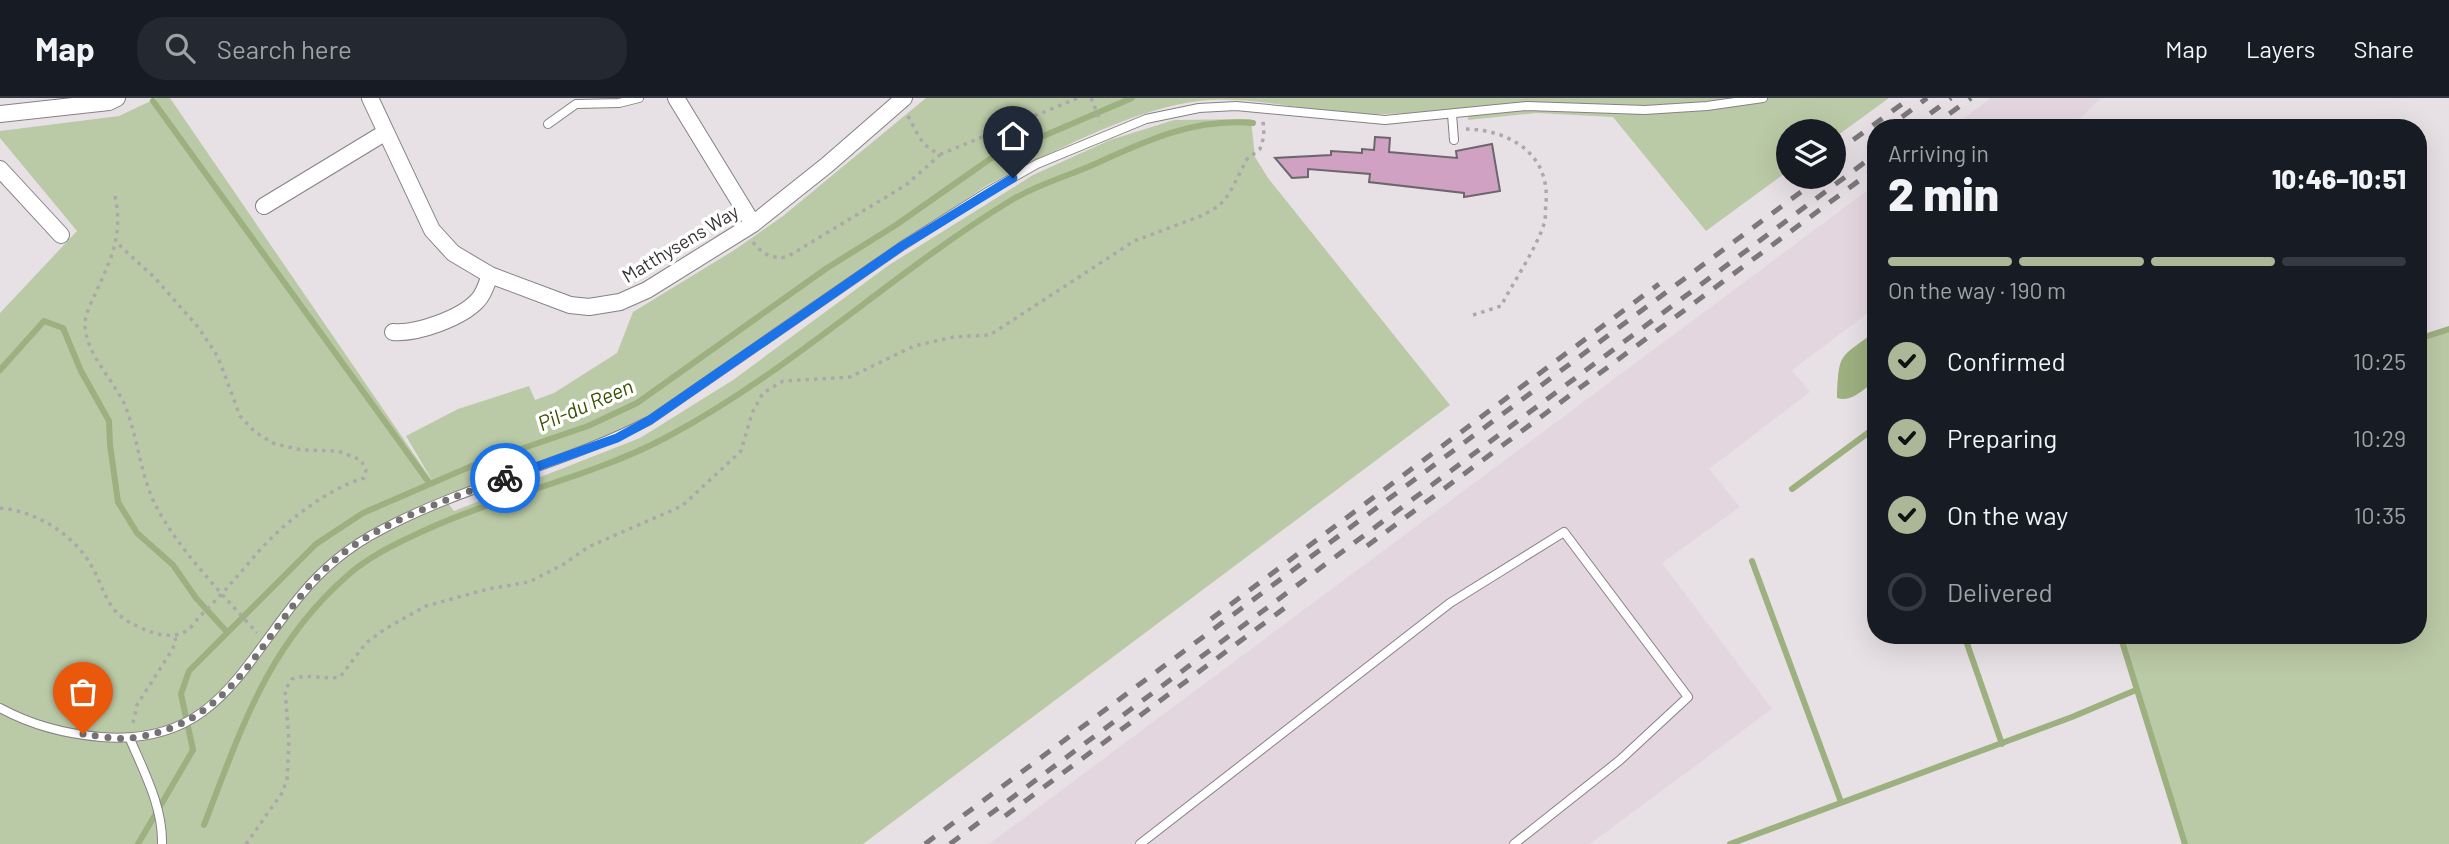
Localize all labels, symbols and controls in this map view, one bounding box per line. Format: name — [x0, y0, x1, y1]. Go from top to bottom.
search box — [137, 17, 627, 80]
text: Map — [35, 28, 95, 68]
icon: search — [161, 29, 199, 67]
text: Search here — [217, 33, 352, 64]
text: Map — [2165, 34, 2208, 63]
text: Layers — [2246, 34, 2315, 63]
text: Share — [2353, 34, 2414, 63]
pin — [983, 106, 1043, 178]
icon: home — [994, 117, 1032, 155]
map controls — [1776, 119, 1846, 189]
button: layers — [1776, 119, 1846, 189]
text: Arriving in — [1888, 139, 1989, 167]
text: 10:46–10:51 — [2272, 163, 2406, 194]
text: 2 min — [1888, 165, 1999, 220]
street label: Matthysens Way — [618, 199, 743, 287]
text: On the way · 190 m — [1888, 276, 2066, 304]
icon: check — [1888, 342, 1926, 380]
text: Confirmed — [1947, 345, 2066, 376]
text: 10:25 — [2353, 347, 2406, 375]
water label: Pil-du Reen — [534, 373, 636, 435]
icon: check — [1888, 419, 1926, 457]
text: Preparing — [1947, 422, 2057, 453]
text: 10:29 — [2353, 424, 2406, 452]
courier — [470, 443, 540, 513]
icon: bike — [486, 459, 524, 497]
icon: check — [1888, 496, 1926, 534]
text: On the way — [1947, 499, 2068, 530]
text: 10:35 — [2353, 501, 2406, 529]
text: Delivered — [1947, 576, 2053, 607]
pin — [53, 662, 113, 734]
icon: bag — [64, 673, 102, 711]

